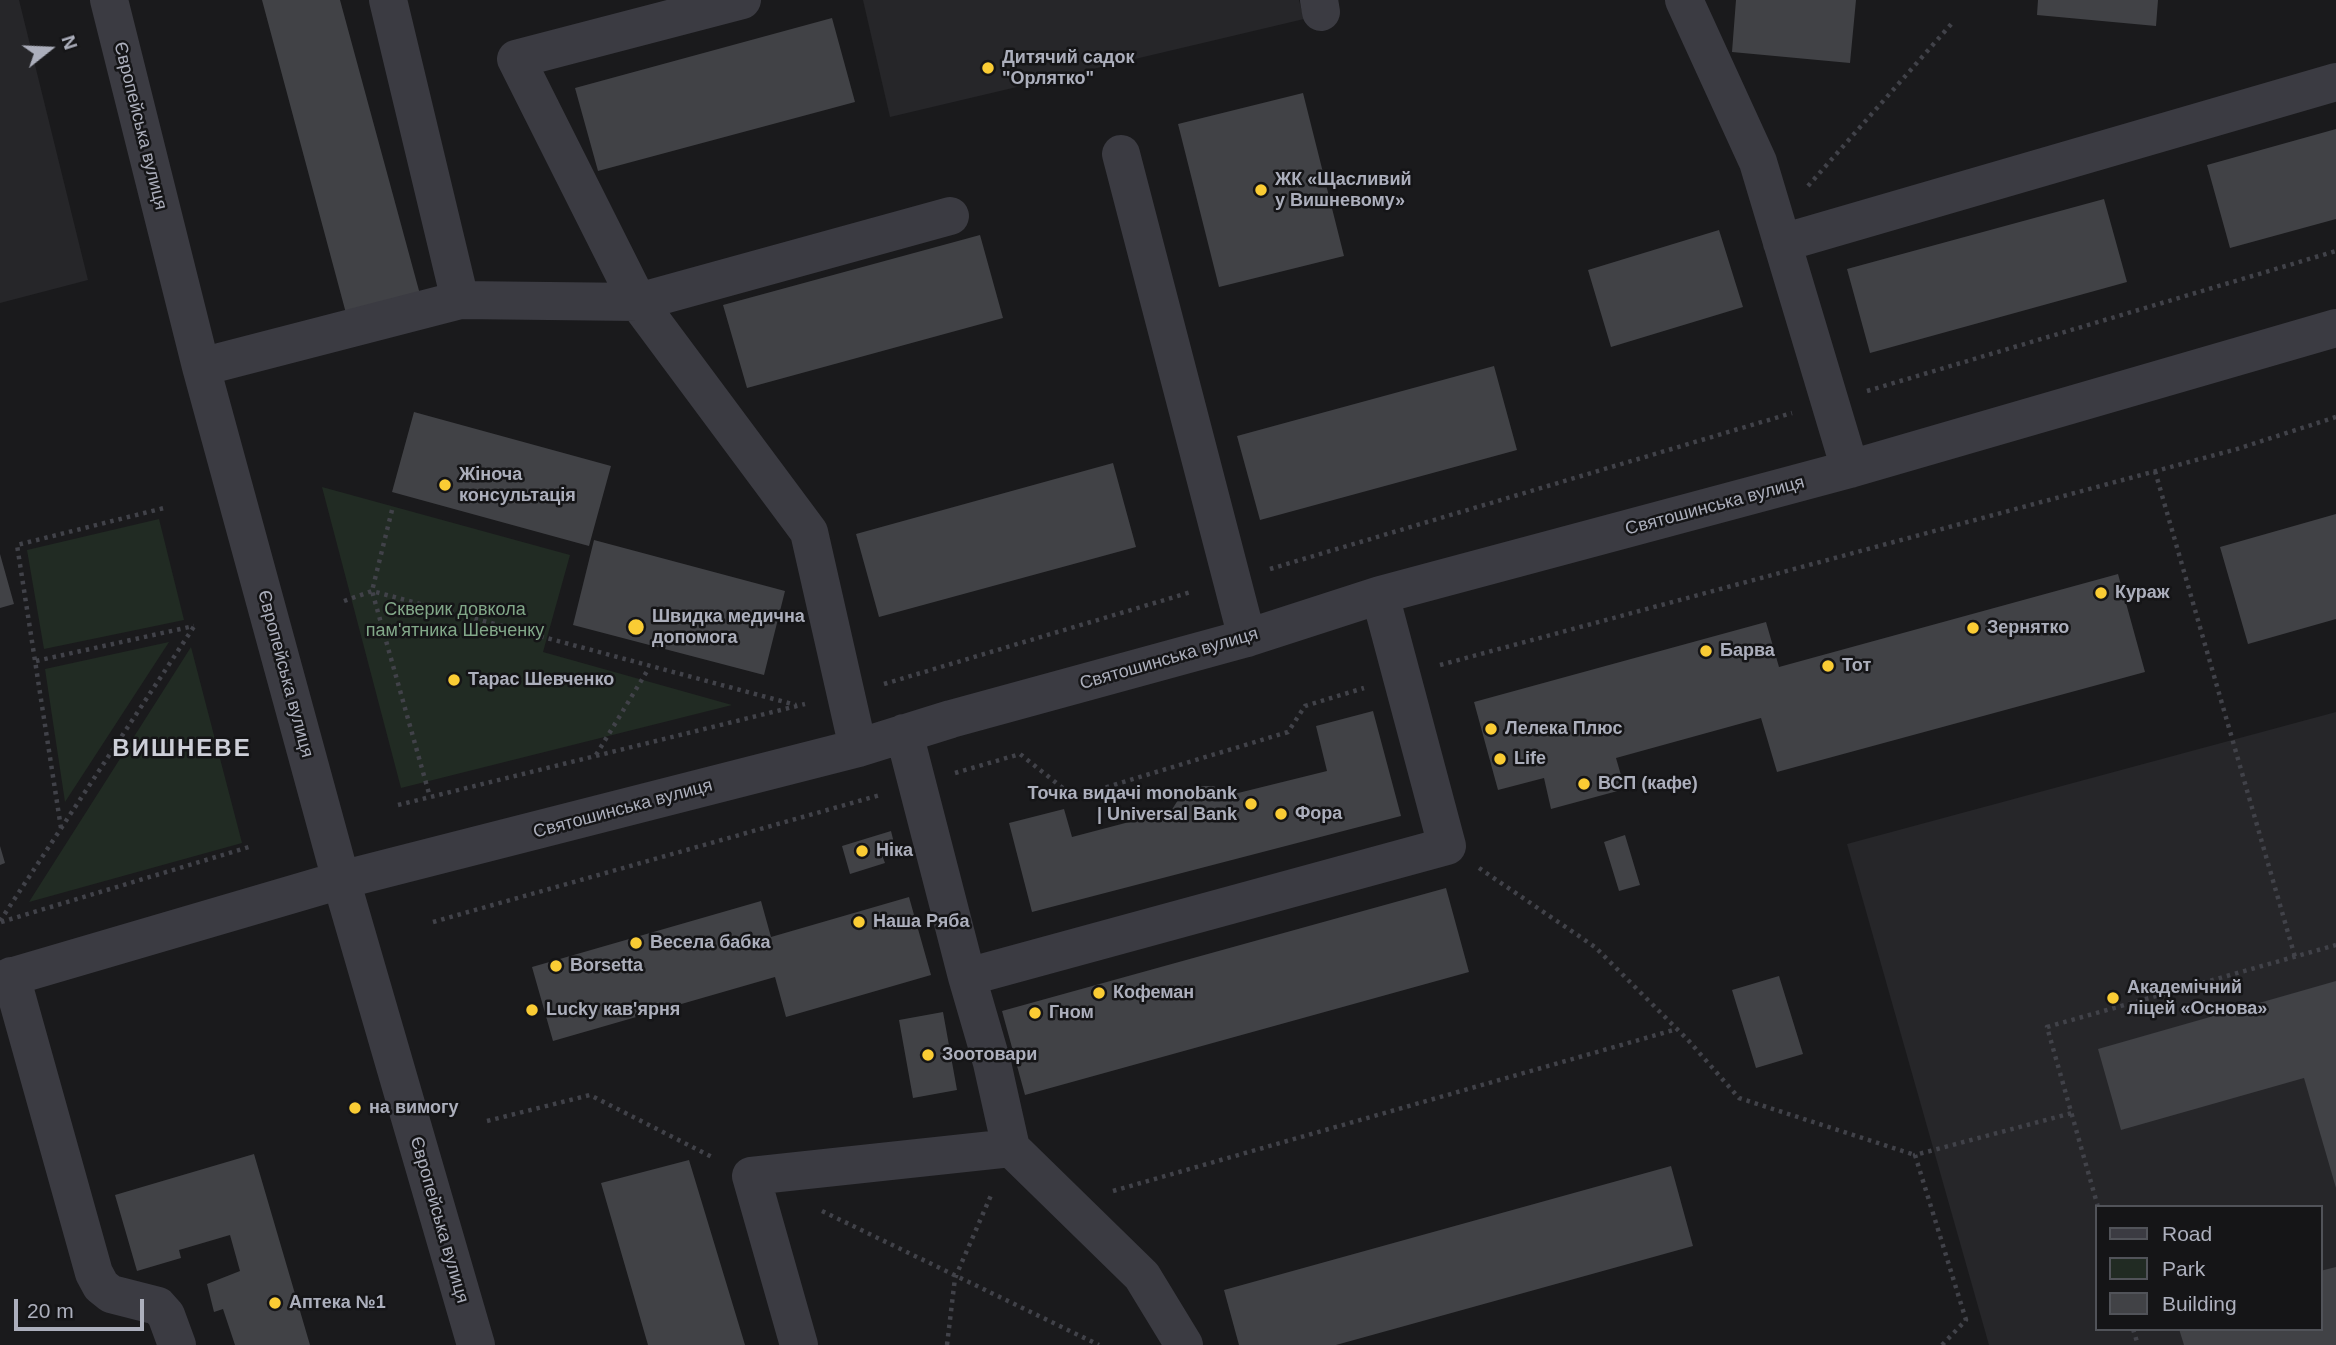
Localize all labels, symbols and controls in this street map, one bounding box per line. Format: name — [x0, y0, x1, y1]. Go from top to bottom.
north arrow — [14, 14, 84, 84]
text: N — [57, 33, 82, 52]
street label: Європейська вулиця — [109, 40, 171, 212]
place label: Дитячий садок "Орлятко" — [1002, 47, 1134, 90]
marker: Дитячий садок "Орлятко" — [980, 60, 996, 76]
place label: ЖК «Щасливий у Вишневому» — [1275, 169, 1412, 212]
marker: ЖК «Щасливий у Вишневому» — [1253, 182, 1269, 198]
place label: Жіноча консультація — [459, 464, 576, 506]
street label: Святошинська вулиця — [1623, 472, 1807, 540]
marker: Жіноча консультація — [437, 477, 453, 493]
place label: Кураж — [2115, 582, 2170, 604]
marker: Кураж — [2093, 585, 2109, 601]
street label: Європейська вулиця — [252, 588, 318, 760]
park label: Скверик довкола пам'ятника Шевченку — [366, 599, 544, 642]
place label: Швидка медична допомога — [652, 606, 805, 648]
marker: Швидка медична допомога — [626, 617, 646, 637]
place label: Зернятко — [1987, 617, 2069, 639]
marker: Зернятко — [1965, 620, 1981, 636]
street label: Святошинська вулиця — [1077, 623, 1261, 695]
place label: Барва — [1720, 640, 1775, 662]
marker: Барва — [1698, 643, 1714, 659]
place label: Тот — [1842, 655, 1871, 677]
marker: Тот — [1820, 658, 1836, 674]
place label: Тарас Шевченко — [468, 669, 614, 691]
marker: Тарас Шевченко — [446, 672, 462, 688]
place label: Лелека Плюс — [1505, 718, 1622, 740]
marker: Лелека Плюс — [1483, 721, 1499, 737]
district label: ВИШНЕВЕ — [113, 735, 251, 763]
place label: Life — [1514, 748, 1546, 770]
marker: Life — [1492, 751, 1508, 767]
place label: ВСП (кафе) — [1598, 773, 1698, 795]
street label: Святошинська вулиця — [531, 775, 715, 843]
marker: ВСП (кафе) — [1576, 776, 1592, 792]
place label: Точка видачі monobank | Universal Bank — [1028, 783, 1237, 826]
marker: Точка видачі monobank | Universal Bank — [1243, 796, 1259, 812]
place label: Фора — [1295, 803, 1342, 825]
marker: Фора — [1273, 806, 1289, 822]
place label: Ніка — [876, 840, 913, 862]
marker: Ніка — [854, 843, 870, 859]
place label: Наша Ряба — [873, 911, 969, 933]
marker: Наша Ряба — [851, 914, 867, 930]
place label: Весела бабка — [650, 932, 771, 954]
marker: Весела бабка — [628, 935, 644, 951]
place label: Borsetta — [570, 955, 643, 977]
marker: Borsetta — [548, 958, 564, 974]
place label: Академічний ліцей «Основа» — [2127, 977, 2267, 1020]
place label: Кофеман — [1113, 982, 1194, 1004]
marker: Кофеман — [1091, 985, 1107, 1001]
marker: Академічний ліцей «Основа» — [2105, 990, 2121, 1006]
place label: Lucky кав'ярня — [546, 999, 680, 1021]
marker: Lucky кав'ярня — [524, 1002, 540, 1018]
place label: Гном — [1049, 1002, 1094, 1024]
marker: Гном — [1027, 1005, 1043, 1021]
place label: Зоотовари — [942, 1044, 1037, 1066]
marker: Зоотовари — [920, 1047, 936, 1063]
place label: на вимогу — [369, 1097, 459, 1119]
marker: на вимогу — [347, 1100, 363, 1116]
street label: Європейська вулиця — [405, 1134, 473, 1306]
legend — [2094, 1205, 2322, 1331]
text: Road — [2162, 1222, 2212, 1245]
text: Park — [2162, 1257, 2205, 1280]
scale bar — [18, 1286, 147, 1330]
place label: Аптека №1 — [289, 1292, 386, 1314]
text: Building — [2162, 1292, 2237, 1315]
marker: Аптека №1 — [267, 1295, 283, 1311]
text: 20 m — [27, 1299, 74, 1322]

